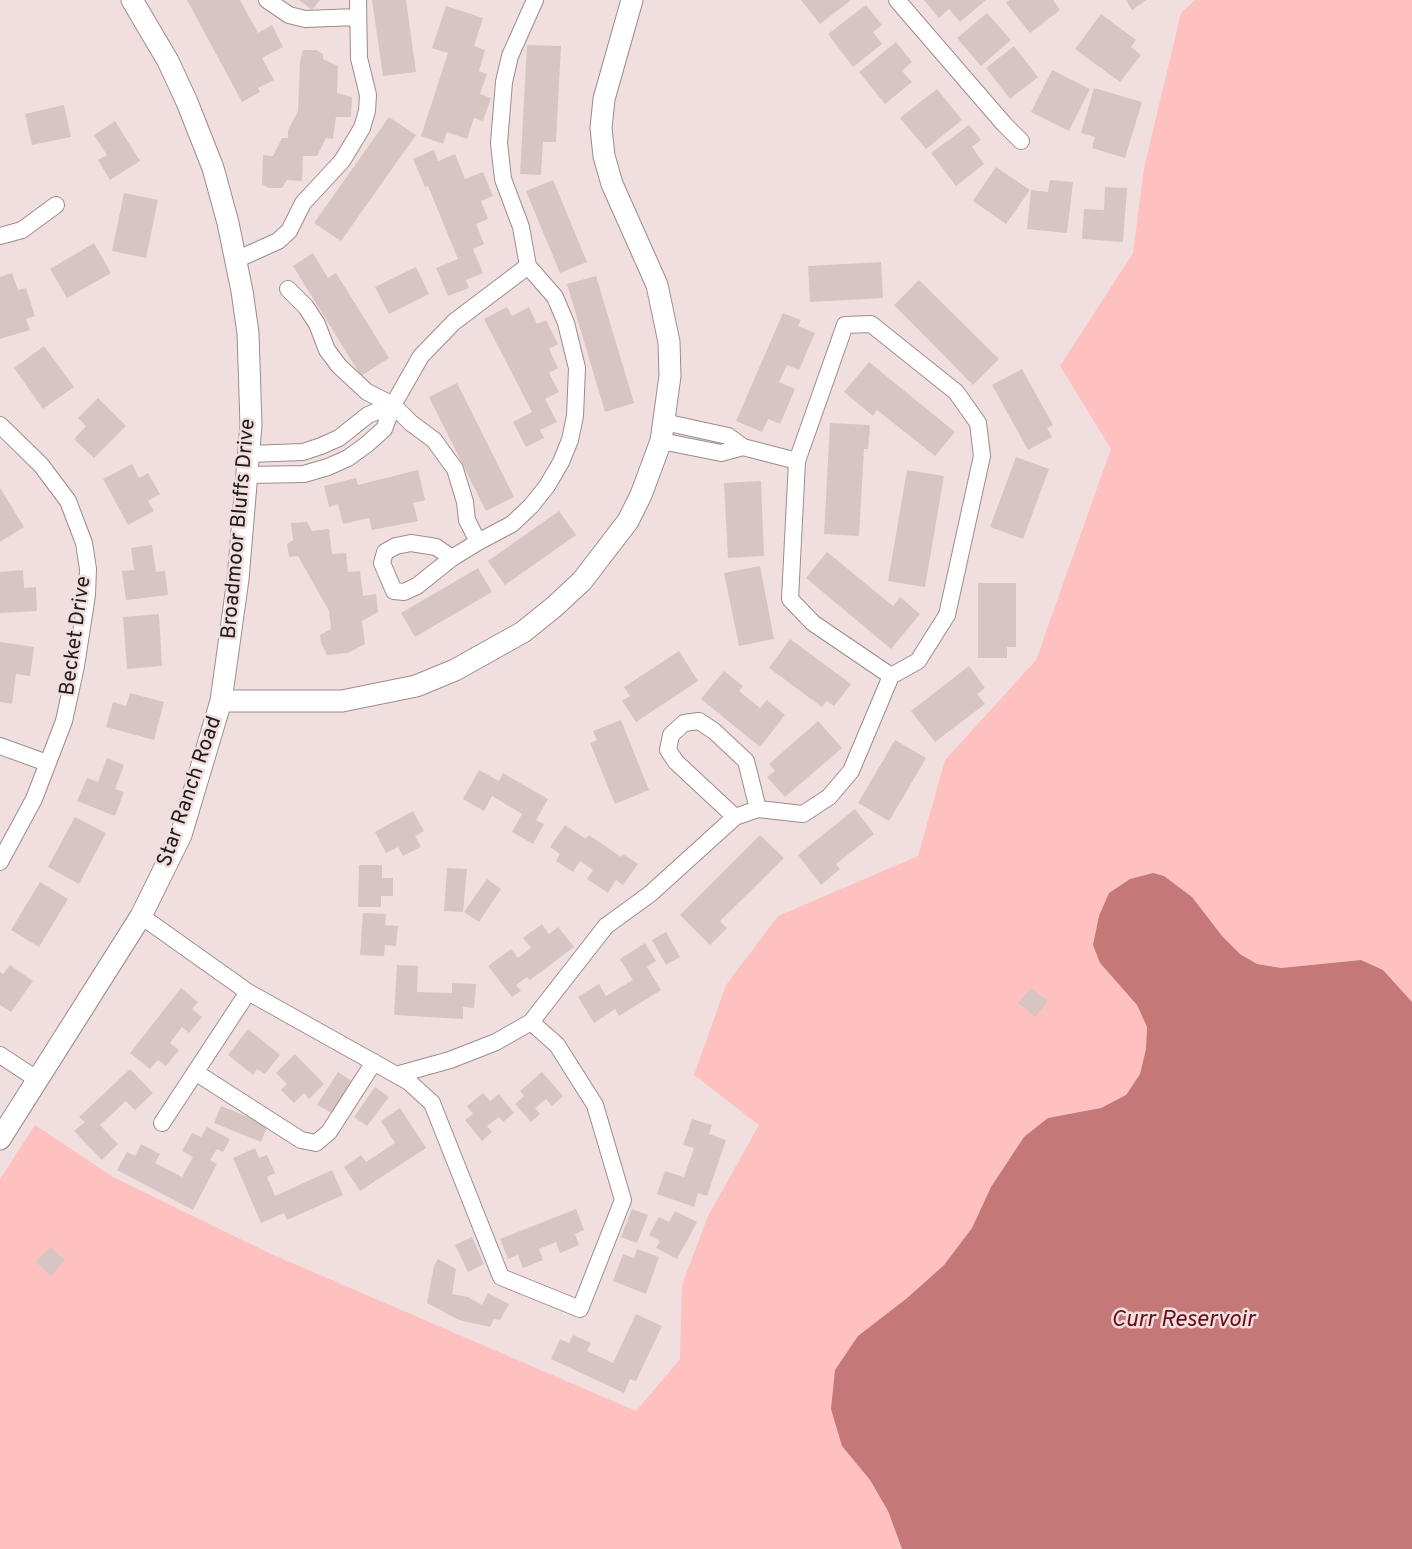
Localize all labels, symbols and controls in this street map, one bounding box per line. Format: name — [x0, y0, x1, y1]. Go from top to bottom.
street label: Broadmoor Bluffs Drive — [218, 418, 262, 640]
street label: Becket Drive — [56, 575, 98, 697]
street label: Star Ranch Road — [153, 713, 229, 871]
water label: Curr Reservoir — [1111, 1307, 1255, 1335]

